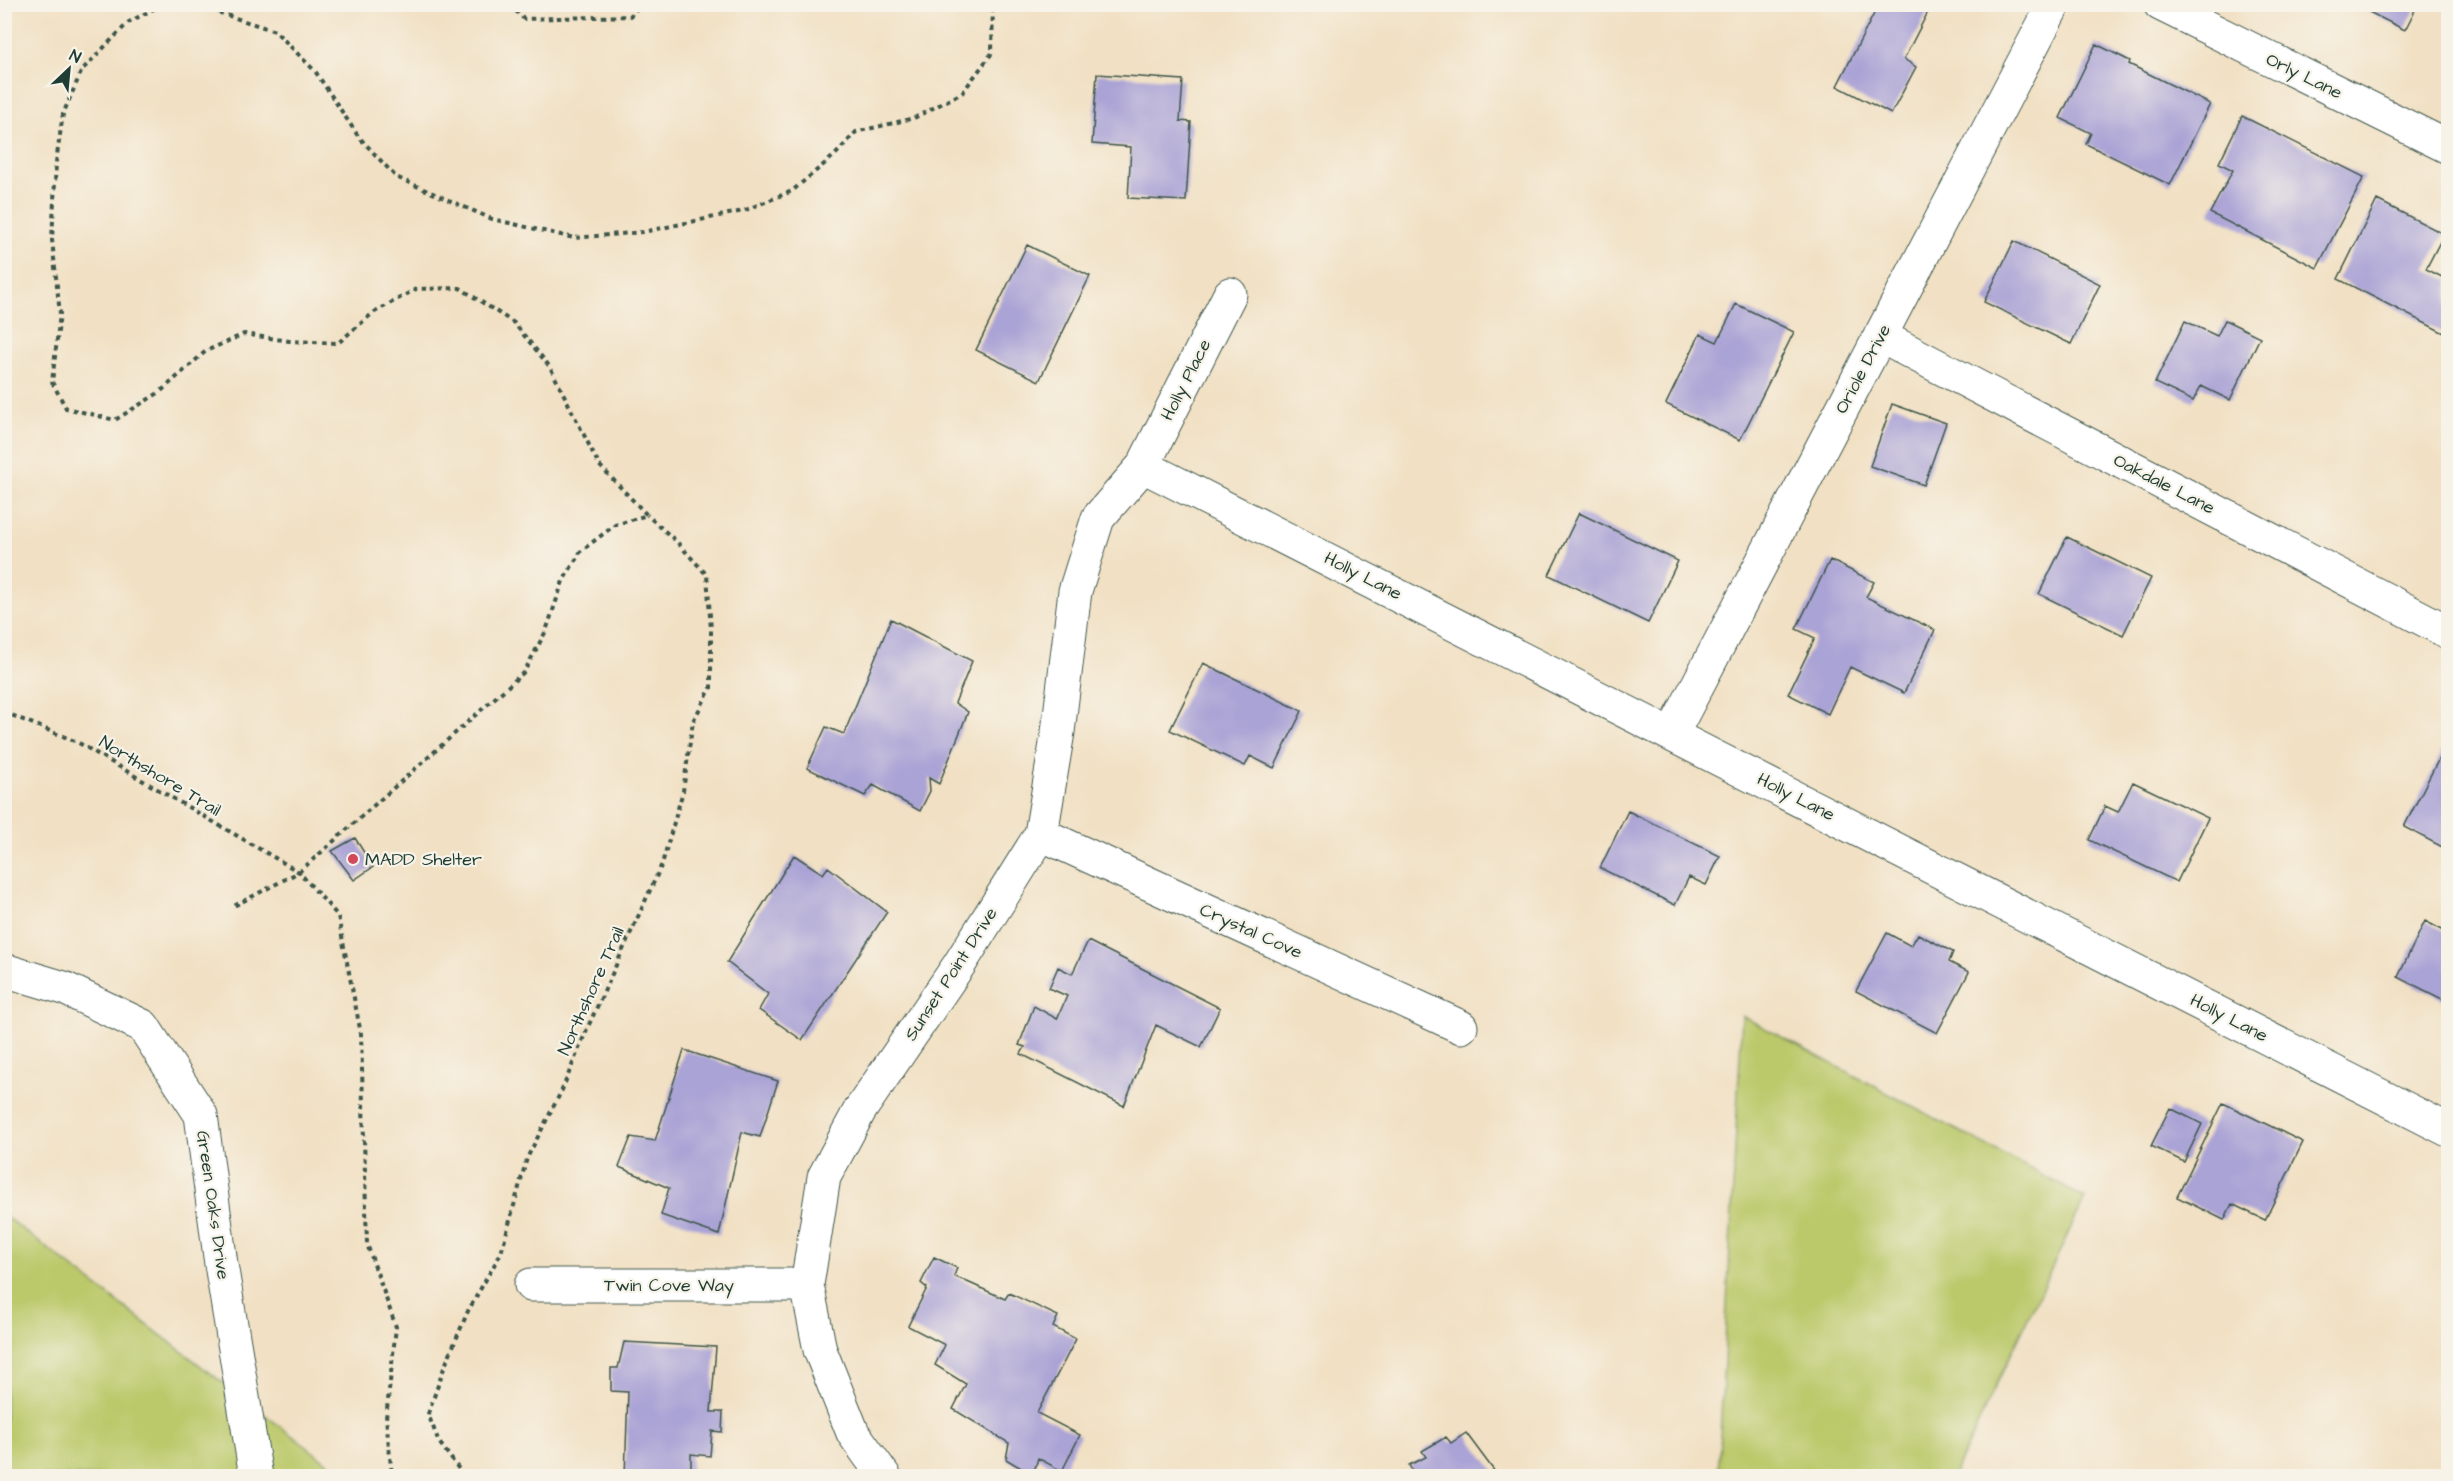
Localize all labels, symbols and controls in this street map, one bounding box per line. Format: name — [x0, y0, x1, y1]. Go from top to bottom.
north arrow — [39, 39, 99, 99]
text: N — [66, 44, 84, 69]
street label: Orly Lane — [2261, 47, 2347, 106]
street label: Oriole Drive — [1829, 320, 1897, 418]
street label: Holly Place — [1155, 335, 1218, 426]
street label: Oakdale Lane — [2109, 448, 2219, 520]
street label: Holly Lane — [1319, 546, 1406, 607]
street label: Northshore Trail — [94, 730, 226, 822]
street label: Holly Lane — [1752, 767, 1839, 828]
place label: MADD Shelter — [365, 847, 482, 872]
marker: MADD Shelter — [346, 852, 360, 866]
street label: Crystal Cove — [1195, 897, 1307, 966]
street label: Sunset Point Drive — [899, 902, 1004, 1045]
street label: Northshore Trail — [551, 923, 631, 1059]
street label: Holly Lane — [2185, 988, 2272, 1049]
street label: Green Oaks Drive — [190, 1129, 236, 1281]
street label: Twin Cove Way — [604, 1273, 734, 1299]

